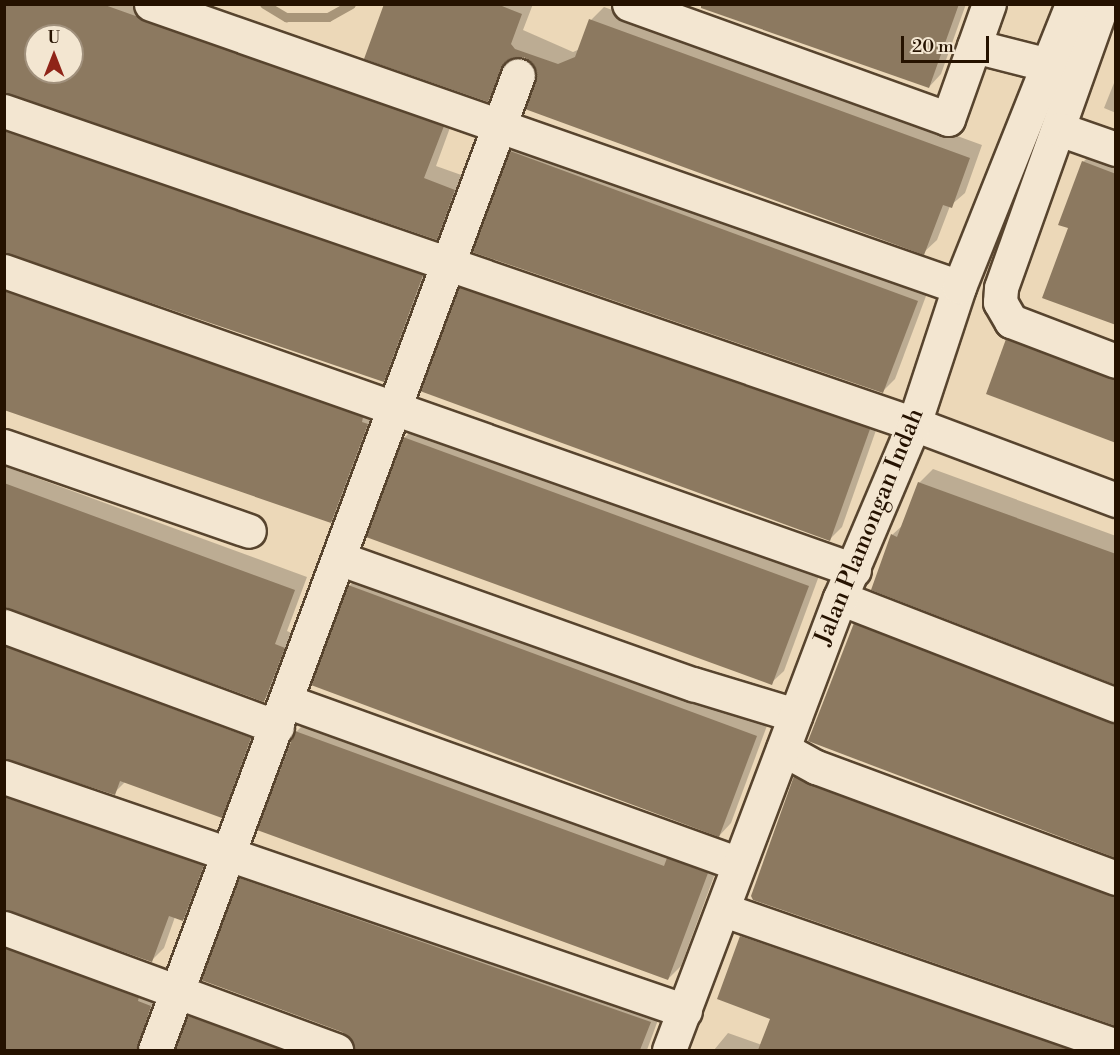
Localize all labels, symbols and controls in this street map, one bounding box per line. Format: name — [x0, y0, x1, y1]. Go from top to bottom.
north arrow — [24, 24, 84, 84]
scale bar — [904, 24, 992, 62]
text: U — [48, 28, 60, 48]
text: 20 m — [912, 35, 954, 58]
street label: Jalan Plamongan Indah — [809, 405, 931, 649]

